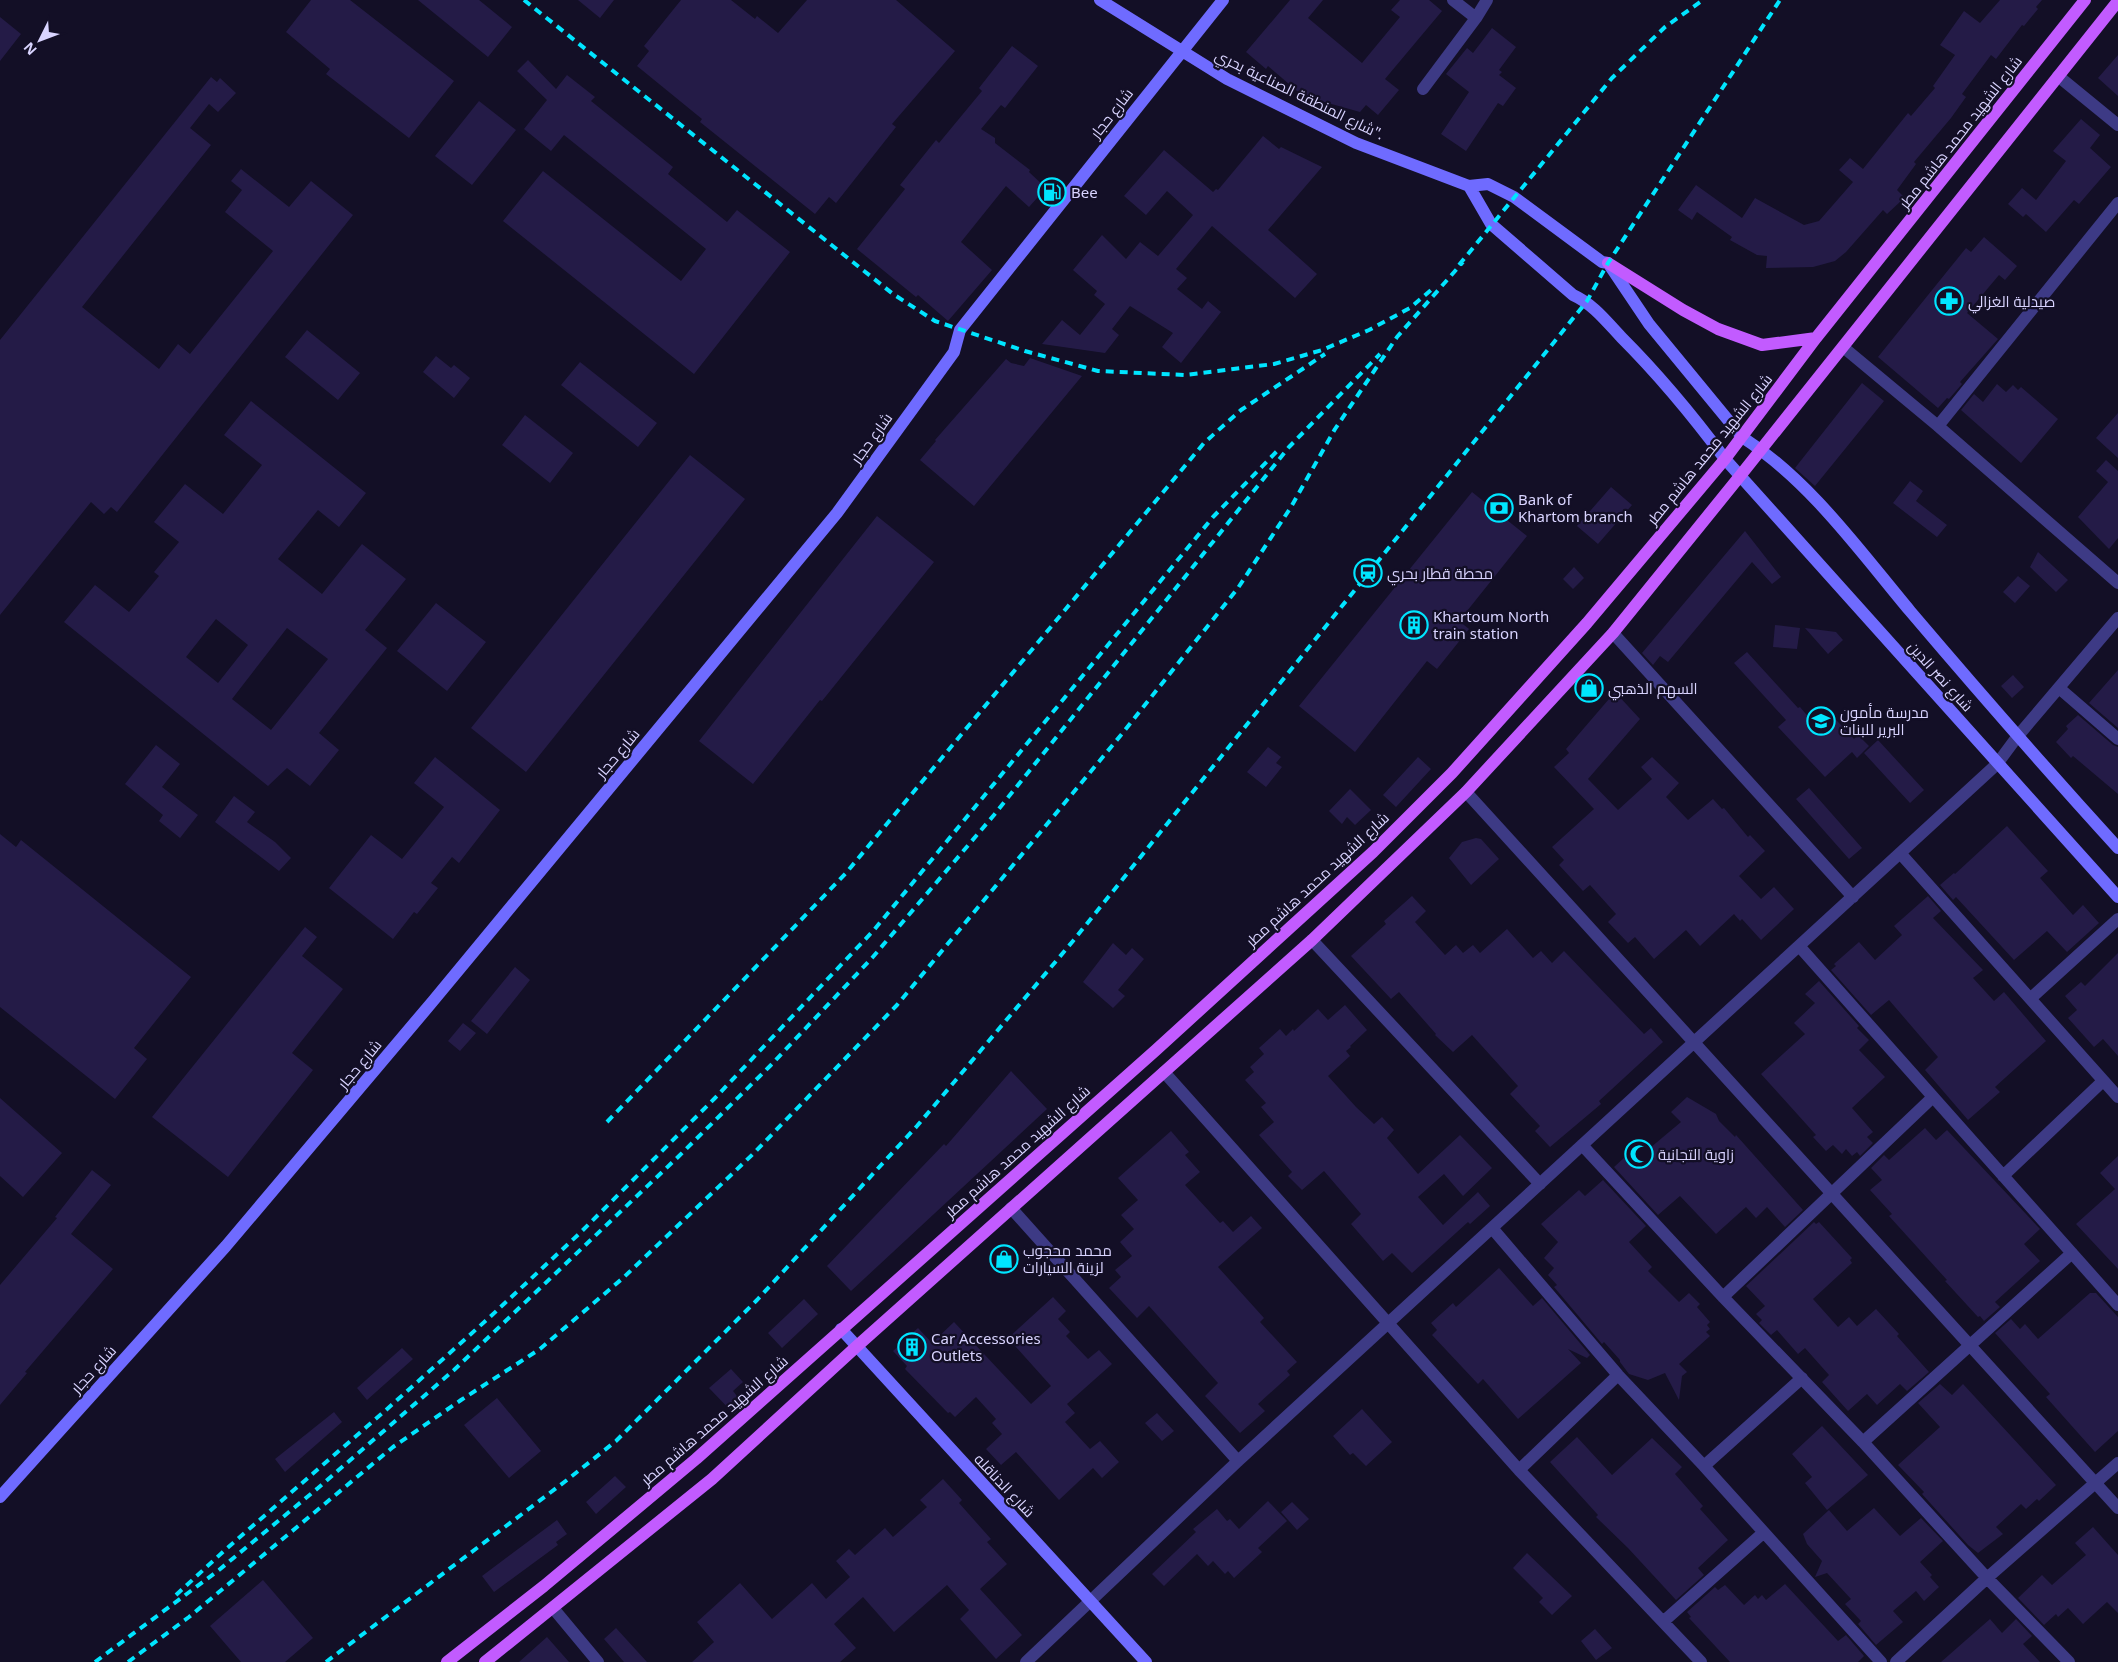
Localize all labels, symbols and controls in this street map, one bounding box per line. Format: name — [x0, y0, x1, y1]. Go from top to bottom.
north arrow — [15, 15, 65, 65]
text: N — [19, 38, 41, 60]
street label: شارع المنطقة الصناعية بحري". — [1211, 44, 1388, 146]
street label: شارع الشهيد محمد هاشم مطر — [1893, 51, 2028, 215]
street label: شارع حجار — [1084, 84, 1139, 144]
fuel station icon: Bee — [1037, 177, 1067, 207]
place label: Bee — [1071, 182, 1098, 202]
pharmacy icon: صيدلية الغزالي — [1934, 286, 1964, 316]
place label: صيدلية الغزالي — [1968, 291, 2055, 314]
street label: شارع الشهيد محمد هاشم مطر — [1641, 369, 1778, 531]
street label: شارع حجار — [845, 408, 898, 470]
place label: Bank of Khartom branch — [1518, 489, 1633, 526]
bank icon: Bank of Khartom branch — [1484, 493, 1514, 523]
station icon: محطة قطار بحري — [1353, 558, 1383, 588]
place label: محطة قطار بحري — [1387, 563, 1493, 586]
place label: Khartoum North train station — [1433, 606, 1549, 643]
building icon: Khartoum North train station — [1399, 610, 1429, 640]
street label: شارع نصر الدين — [1903, 636, 1978, 717]
shop icon: السهم الذهبي — [1574, 673, 1604, 703]
place label: السهم الذهبي — [1608, 678, 1698, 701]
place label: مدرسة مأمون البرير للبنات — [1840, 702, 1929, 739]
school or university icon: مدرسة مأمون البرير للبنات — [1806, 706, 1836, 736]
street label: شارع حجار — [590, 724, 645, 784]
street label: شارع الشهيد محمد هاشم مطر — [1240, 807, 1394, 953]
street label: شارع حجار — [332, 1035, 387, 1095]
street label: شارع الشهيد محمد هاشم مطر — [939, 1080, 1095, 1224]
mosque icon: زاوية التجانية — [1624, 1139, 1654, 1169]
place label: زاوية التجانية — [1658, 1144, 1734, 1164]
place label: محمد محجوب لزينة السيارات — [1023, 1240, 1112, 1277]
shop icon: محمد محجوب لزينة السيارات — [989, 1244, 1019, 1274]
place label: Car Accessories Outlets — [931, 1328, 1041, 1365]
building icon: Car Accessories Outlets — [897, 1332, 927, 1362]
street label: شارع حجار — [65, 1340, 122, 1400]
street label: شارع الشهيد محمد هاشم مطر — [635, 1350, 793, 1492]
street label: شارع الدناقله — [969, 1449, 1040, 1522]

